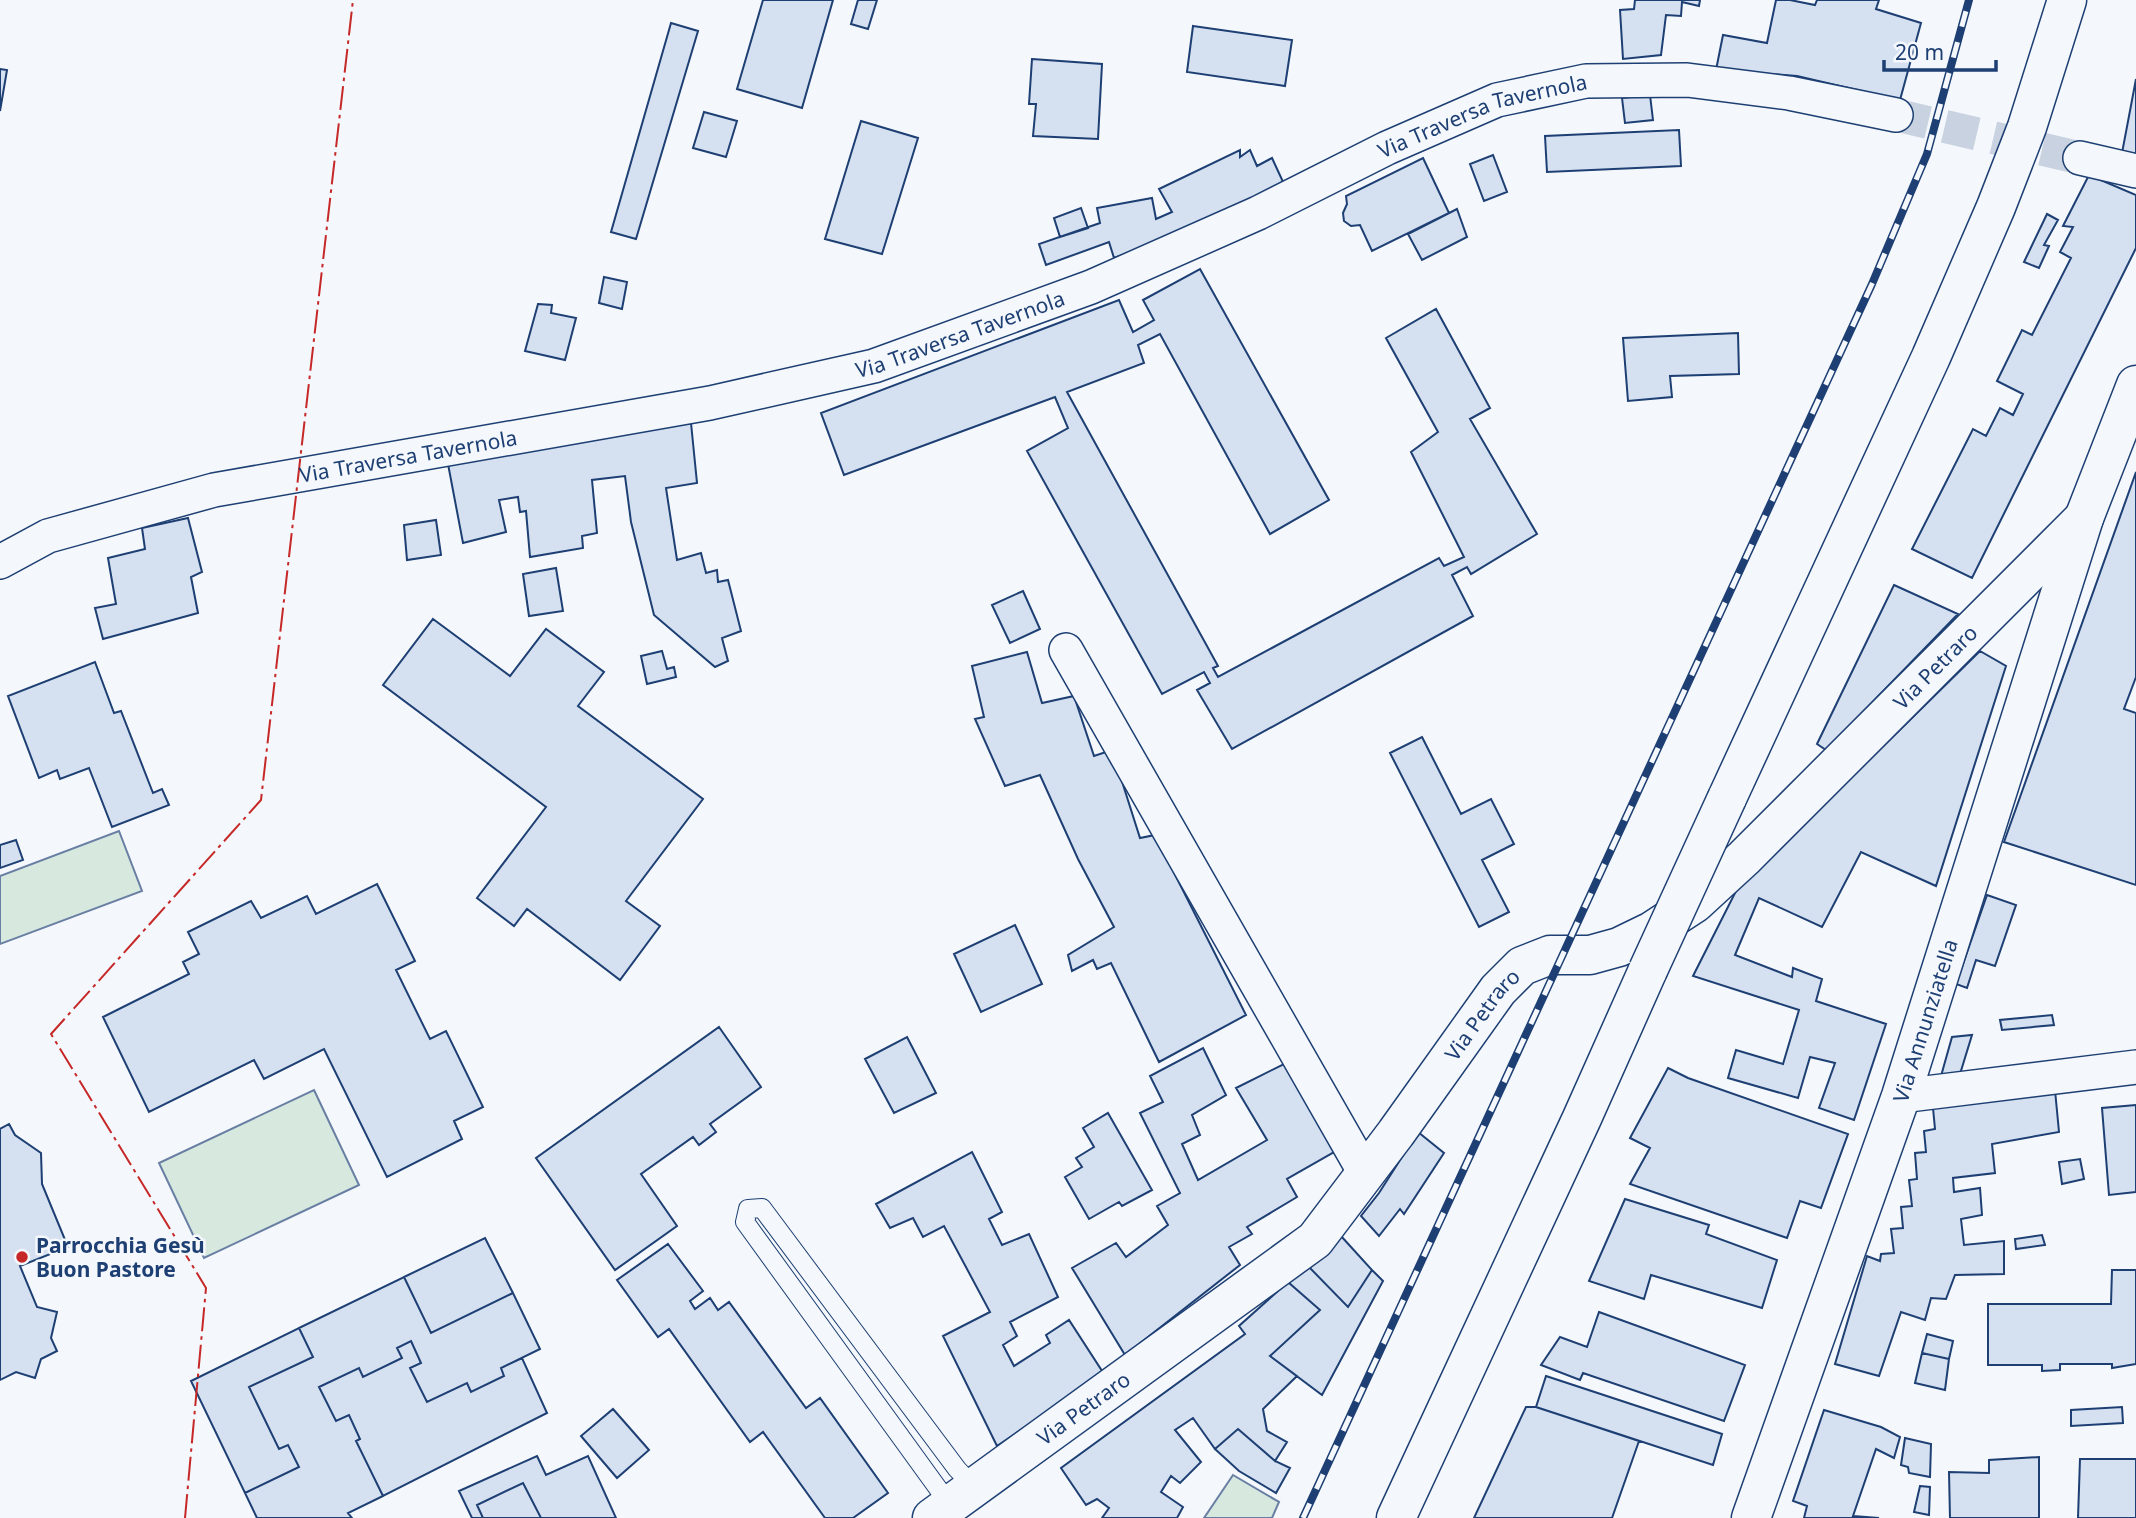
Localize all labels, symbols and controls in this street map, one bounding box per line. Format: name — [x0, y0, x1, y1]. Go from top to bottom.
scale bar — [1884, 28, 1996, 72]
text: 20 m — [1895, 38, 1944, 66]
street label: Via Traversa Tavernola — [1373, 67, 1590, 164]
street label: Via Traversa Tavernola — [853, 284, 1068, 384]
street label: Via Traversa Tavernola — [297, 423, 519, 489]
street label: Via Petraro — [1887, 619, 1983, 715]
street label: Via Annunziatella — [1886, 935, 1964, 1106]
street label: Via Petraro — [1438, 962, 1526, 1066]
place label: Parrocchia Gesù Buon Pastore — [36, 1231, 205, 1283]
marker: Parrocchia Gesù Buon Pastore — [14, 1249, 30, 1265]
street label: Via Petraro — [1031, 1365, 1135, 1451]

